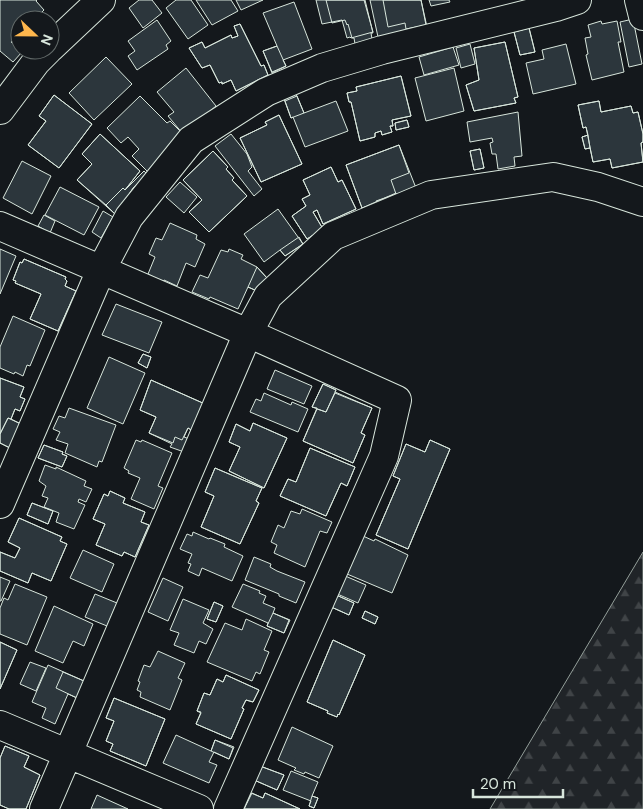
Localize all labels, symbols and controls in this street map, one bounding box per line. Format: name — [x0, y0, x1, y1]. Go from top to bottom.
north arrow — [10, 10, 60, 60]
text: N — [37, 32, 57, 48]
scale bar — [473, 766, 563, 798]
text: 20 m — [480, 774, 516, 794]

